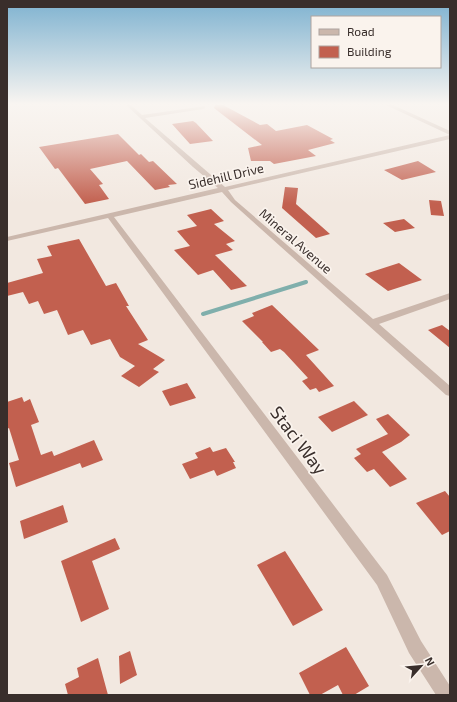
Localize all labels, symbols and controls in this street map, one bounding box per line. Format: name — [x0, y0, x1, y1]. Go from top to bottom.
legend — [311, 16, 441, 68]
text: Road — [347, 24, 375, 38]
text: Building — [347, 44, 392, 58]
street label: Sidehill Drive — [187, 160, 265, 192]
street label: Mineral Avenue — [256, 205, 336, 277]
street label: Staci Way — [266, 401, 332, 479]
north arrow — [401, 646, 441, 686]
text: N — [423, 655, 438, 668]

